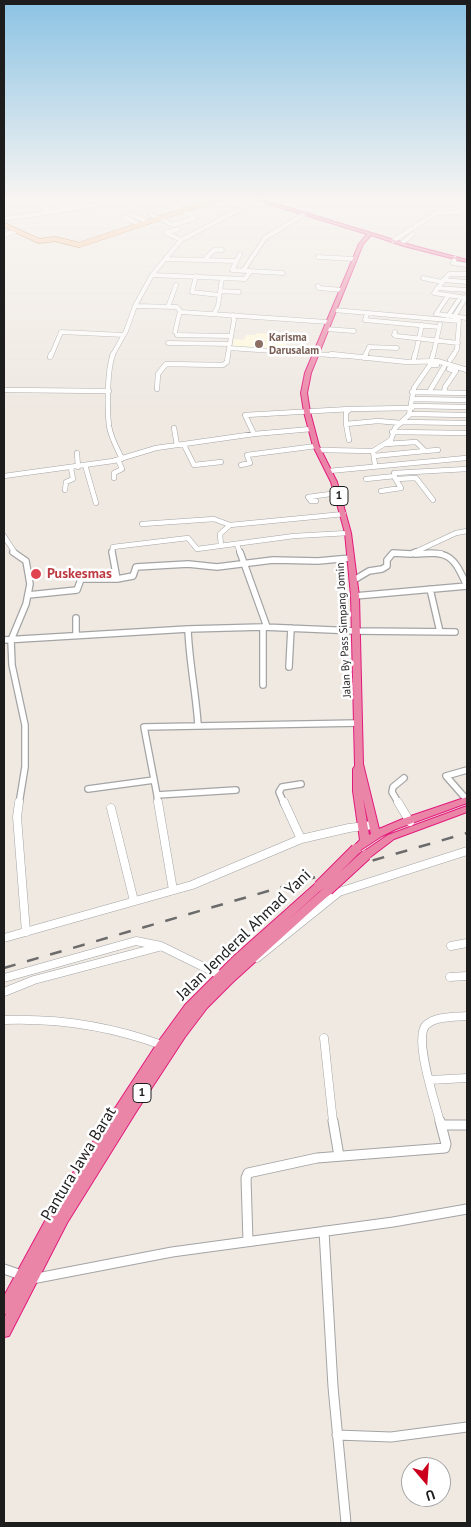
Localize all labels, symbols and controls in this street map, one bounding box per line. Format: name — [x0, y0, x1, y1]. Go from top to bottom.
place label: Karisma Darusalam — [269, 331, 319, 357]
marker: Karisma Darusalam — [253, 338, 265, 350]
road number: 1 — [330, 486, 348, 506]
street label: Jalan By Pass Simpang Jomin — [334, 562, 354, 698]
place label: Puskesmas — [47, 566, 112, 582]
marker: Puskesmas — [29, 567, 43, 581]
street label: Jalan Jenderal Ahmad Yani — [173, 866, 315, 1004]
road number: 1 — [133, 1084, 151, 1102]
street label: Pantura Jawa Barat — [37, 1104, 121, 1224]
north arrow — [401, 1457, 451, 1507]
text: U — [423, 1485, 437, 1505]

